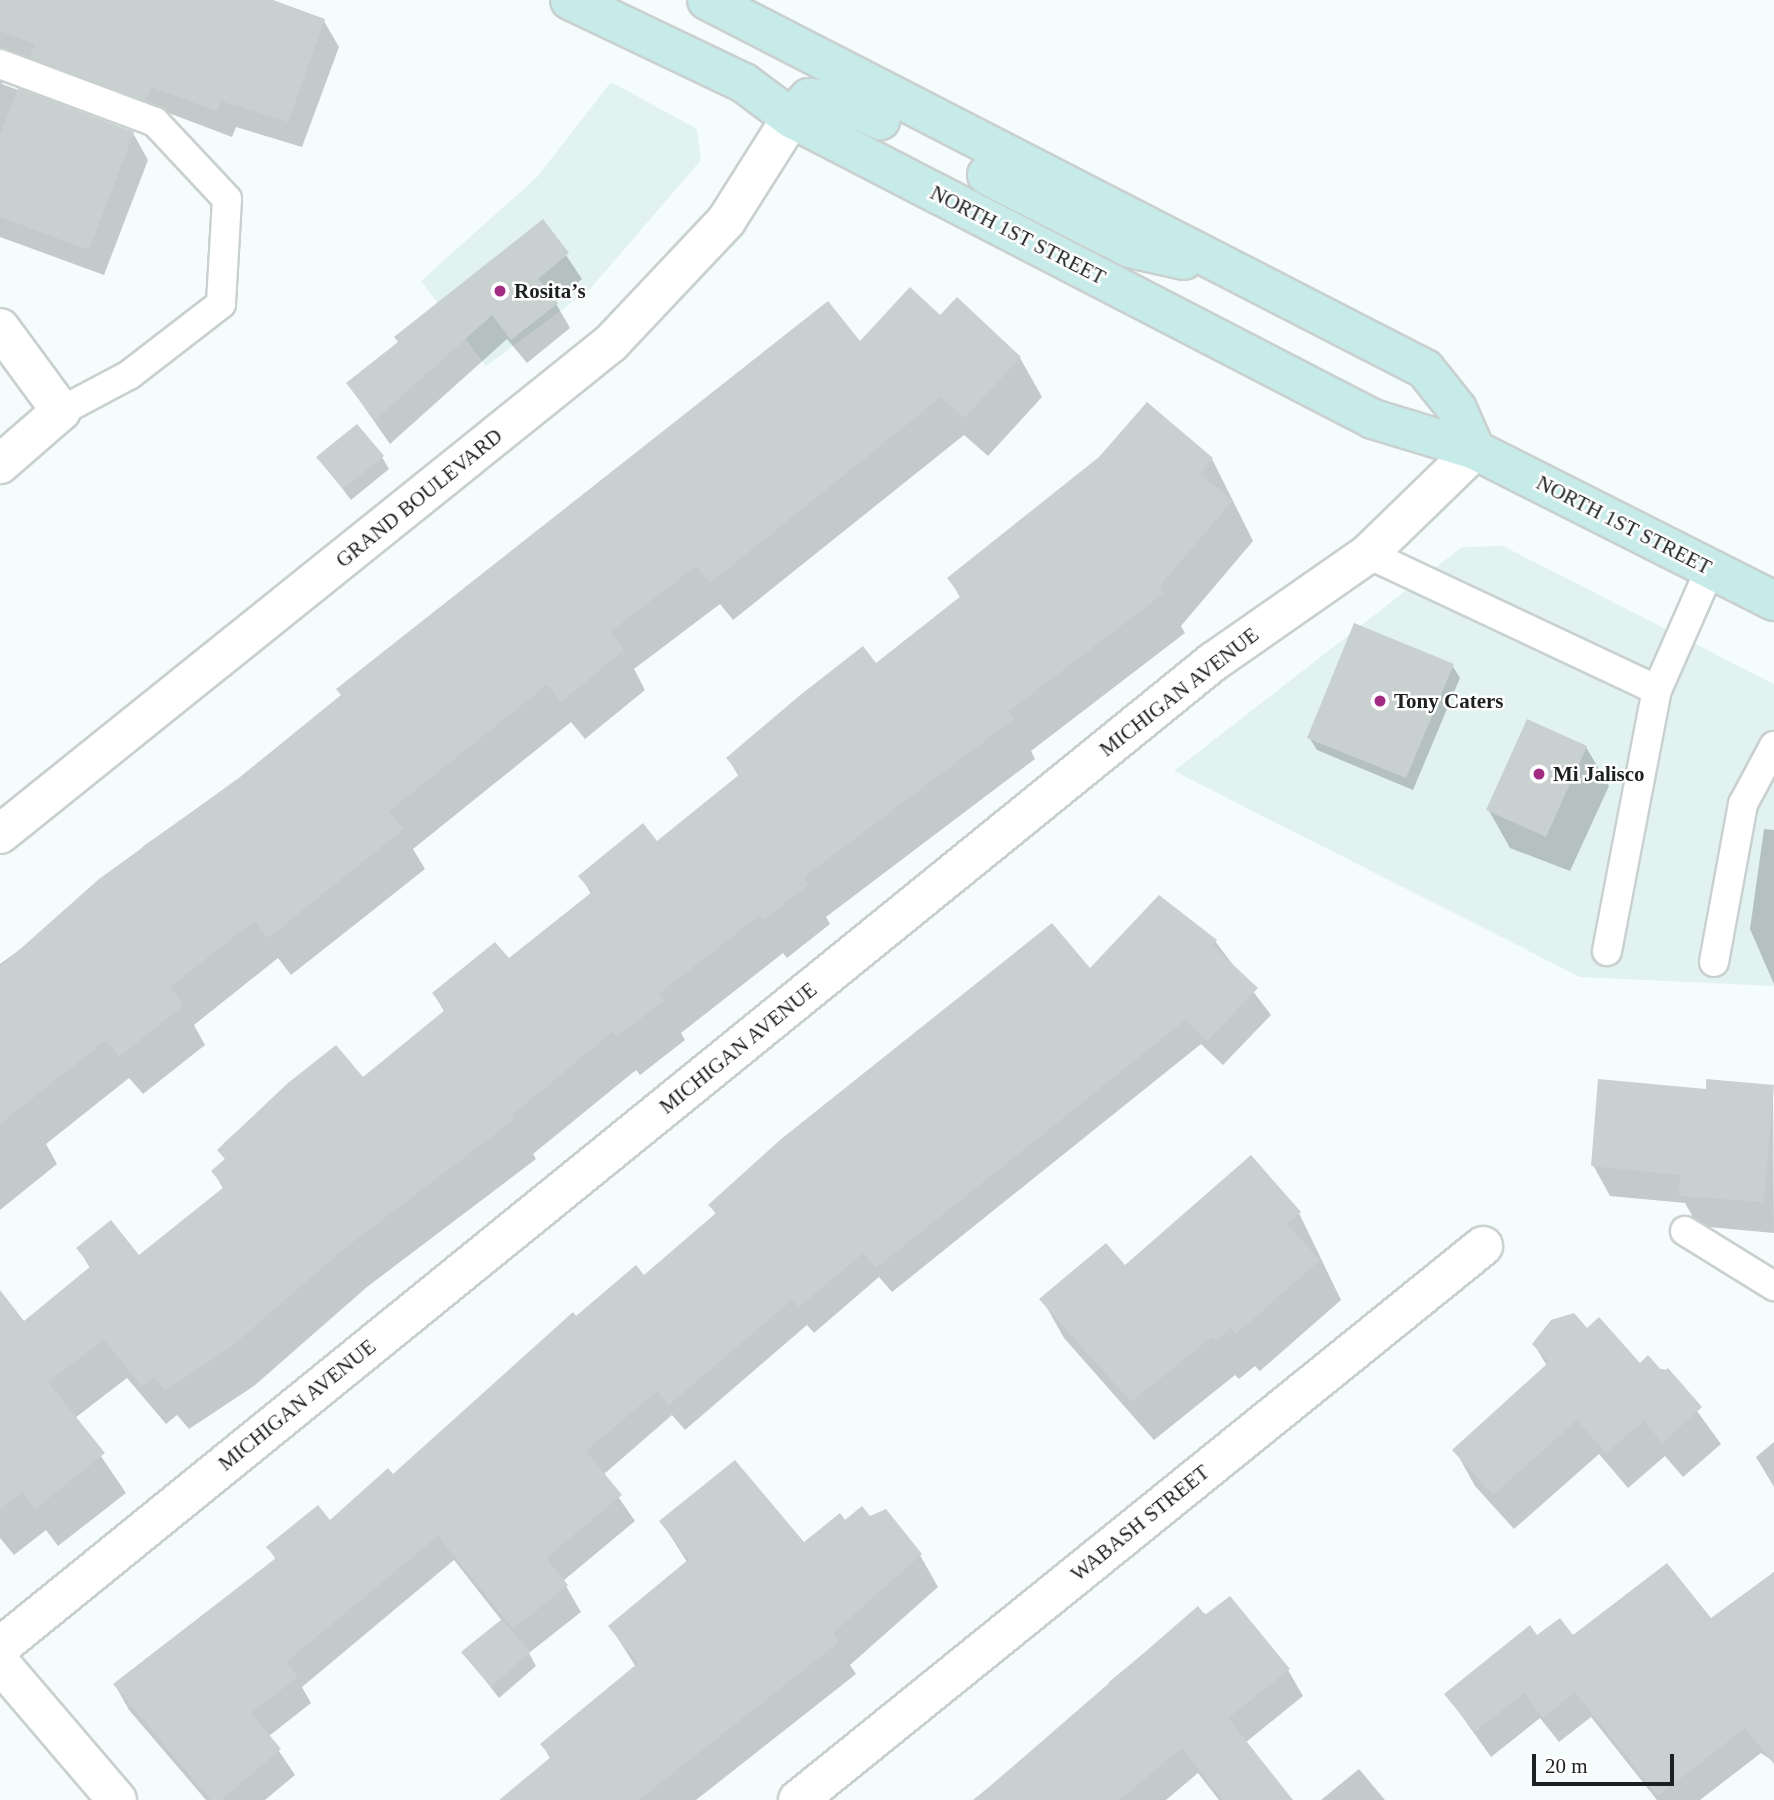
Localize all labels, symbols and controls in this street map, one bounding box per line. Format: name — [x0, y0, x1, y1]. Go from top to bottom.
street label: NORTH 1ST STREET — [926, 180, 1110, 290]
place label: Rosita’s — [514, 278, 586, 304]
marker: Rosita’s — [492, 283, 508, 299]
street label: GRAND BOULEVARD — [331, 423, 507, 573]
street label: NORTH 1ST STREET — [1532, 470, 1716, 580]
street label: MICHIGAN AVENUE — [1094, 622, 1264, 762]
place label: Tony Caters — [1394, 688, 1503, 714]
marker: Tony Caters — [1372, 693, 1388, 709]
place label: Mi Jalisco — [1553, 761, 1645, 787]
marker: Mi Jalisco — [1531, 766, 1547, 782]
street label: MICHIGAN AVENUE — [654, 976, 822, 1120]
street label: MICHIGAN AVENUE — [213, 1333, 381, 1477]
street label: WABASH STREET — [1066, 1459, 1214, 1587]
scale bar — [1536, 1741, 1678, 1785]
text: 20 m — [1545, 1754, 1588, 1778]

